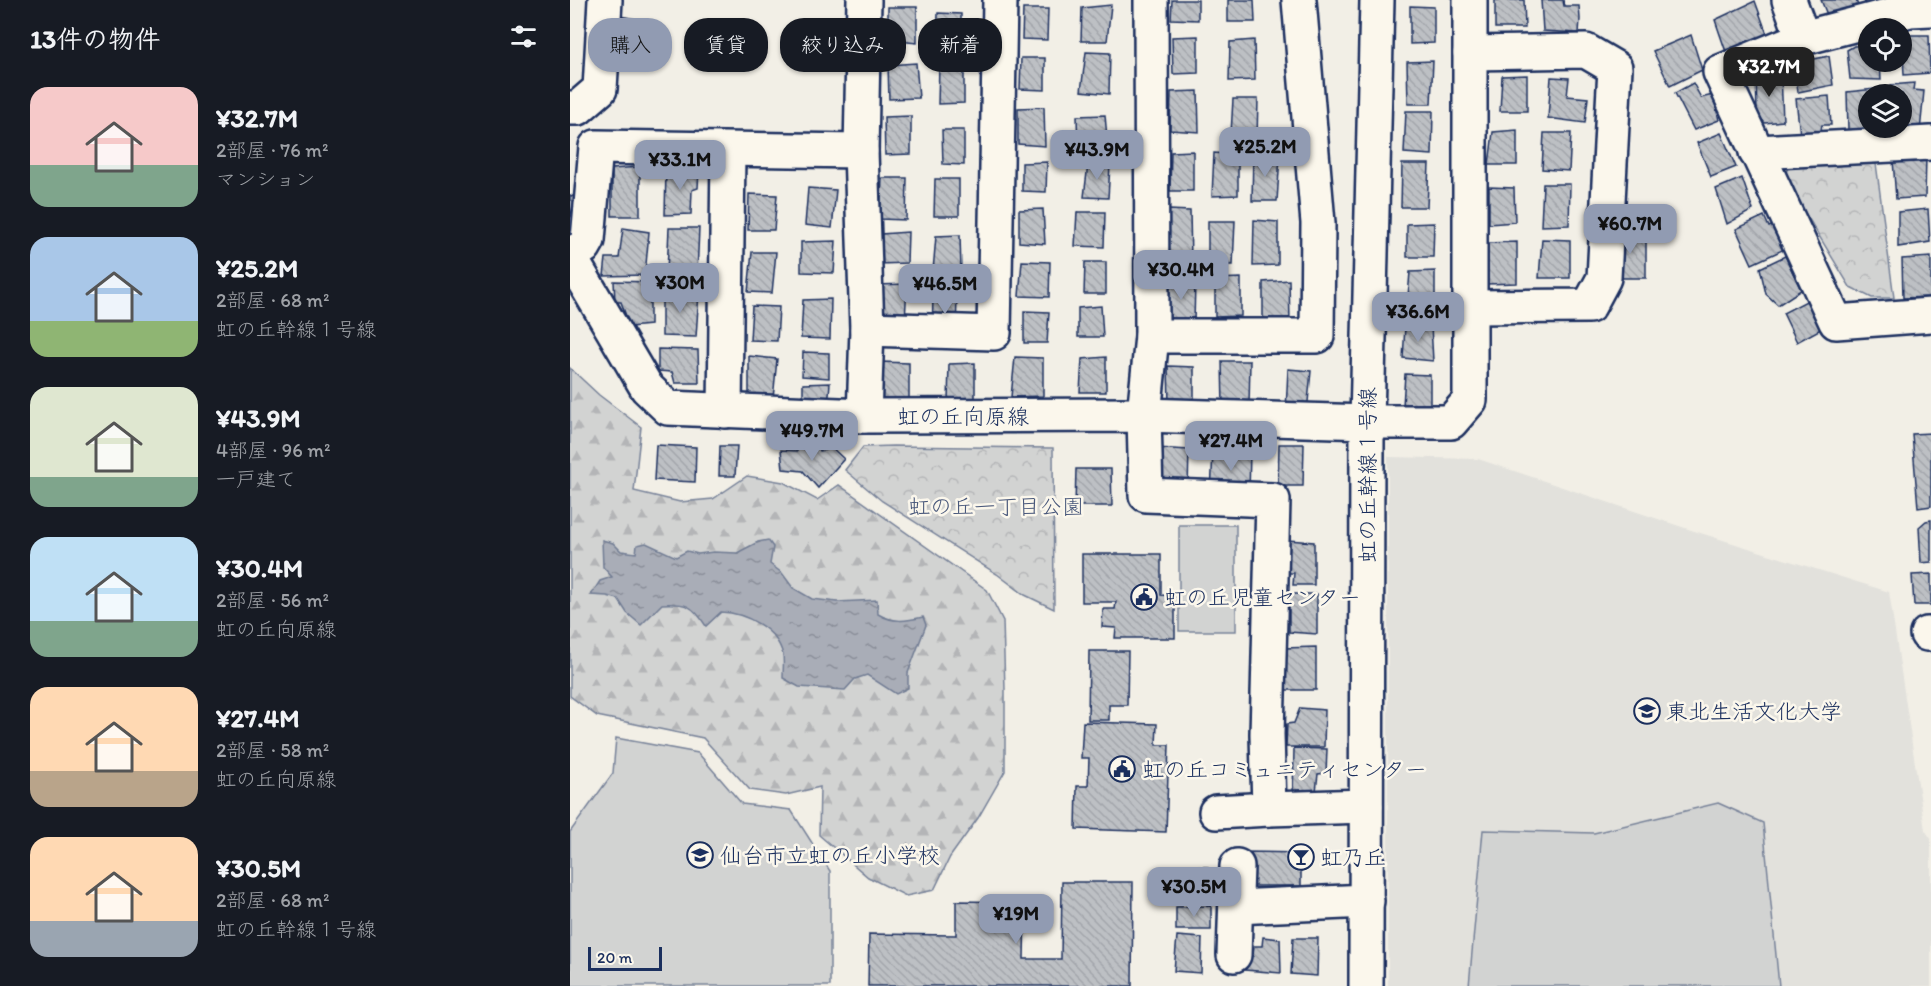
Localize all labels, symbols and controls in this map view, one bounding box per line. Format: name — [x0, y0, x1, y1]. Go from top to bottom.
chip: 購入 — [588, 18, 672, 72]
chip: 賃貸 — [684, 18, 768, 72]
chip: 絞り込み — [780, 18, 906, 72]
chip: 新着 — [918, 18, 1002, 72]
map controls — [1858, 18, 1912, 138]
button: locate — [1858, 18, 1912, 72]
icon: filters — [507, 20, 540, 53]
text: 13件の物件 — [30, 23, 160, 55]
pin: ¥32.7M — [1720, 47, 1818, 98]
text: ¥32.7M — [1737, 54, 1801, 78]
button: layers — [1858, 84, 1912, 138]
text: ¥32.7M — [216, 102, 298, 134]
icon: home — [78, 111, 150, 183]
pin: ¥25.2M — [1216, 127, 1314, 178]
pin: ¥43.9M — [1048, 130, 1146, 181]
text: ¥25.2M — [1233, 134, 1297, 158]
text: ¥43.9M — [1064, 137, 1130, 161]
text: 2部屋 · 76 m² — [216, 138, 328, 162]
pin: ¥33.1M — [631, 140, 729, 191]
text: ¥33.1M — [649, 147, 711, 171]
text: マンション — [216, 167, 315, 191]
pin: ¥60.7M — [1581, 204, 1679, 255]
text: ¥60.7M — [1598, 211, 1662, 235]
pin: ¥30.4M — [1132, 250, 1230, 301]
text: ¥25.2M — [216, 252, 298, 284]
text: ¥30.4M — [1147, 257, 1215, 281]
icon: home — [78, 261, 150, 333]
pin: ¥30M — [644, 263, 716, 314]
pin: ¥46.5M — [896, 264, 994, 315]
text: ¥30M — [655, 270, 705, 294]
text: ¥46.5M — [913, 271, 977, 295]
text: 2部屋 · 68 m² — [216, 288, 329, 312]
pin: ¥36.6M — [1369, 292, 1467, 343]
text: ¥36.6M — [1386, 299, 1450, 323]
text: 虹の丘幹線１号線 — [216, 317, 376, 341]
street label: 虹の丘幹線１号線 — [1354, 387, 1381, 563]
text: ¥43.9M — [216, 402, 301, 434]
street label: 虹の丘向原線 — [897, 403, 1029, 430]
icon: home — [78, 411, 150, 483]
pin: ¥49.7M — [763, 411, 861, 462]
text: ¥49.7M — [780, 418, 844, 442]
pin: ¥27.4M — [1182, 421, 1280, 472]
text: ¥27.4M — [1199, 428, 1263, 452]
text: 4部屋 · 96 m² — [216, 438, 330, 462]
text: 一戸建て — [216, 467, 296, 491]
park label: 虹の丘一丁目公園 — [908, 493, 1084, 520]
text: ¥30.4M — [216, 552, 303, 584]
icon: home — [78, 561, 150, 633]
public building icon: 虹の丘児童センター — [1129, 582, 1159, 612]
place label: 虹の丘児童センター — [1164, 584, 1361, 611]
text: 2部屋 · 56 m² — [216, 588, 329, 612]
text: 虹の丘向原線 — [216, 617, 336, 641]
school or university icon: 東北生活文化大学 — [1632, 696, 1662, 726]
place label: 東北生活文化大学 — [1666, 698, 1842, 725]
text: ¥27.4M — [216, 702, 300, 734]
icon: home — [78, 711, 150, 783]
text: 2部屋 · 58 m² — [216, 738, 329, 762]
public building icon: 虹の丘コミュニティセンター — [1107, 754, 1137, 784]
place label: 虹の丘コミュニティセンター — [1142, 756, 1427, 783]
text: 虹の丘向原線 — [216, 767, 336, 791]
school or university icon: 仙台市立虹の丘小学校 — [685, 840, 715, 870]
place label: 仙台市立虹の丘小学校 — [720, 842, 940, 869]
bar icon: 虹乃丘 — [1286, 842, 1316, 872]
place label: 虹乃丘 — [1320, 844, 1386, 871]
text: ¥30.5M — [216, 852, 301, 884]
icon: home — [78, 861, 150, 933]
pin: ¥30.5M — [1145, 867, 1243, 918]
text: ¥30.5M — [1161, 874, 1227, 898]
text: 2部屋 · 68 m² — [216, 888, 329, 912]
pin: ¥19M — [980, 894, 1052, 945]
text: ¥19M — [993, 901, 1039, 925]
text: 虹の丘幹線１号線 — [216, 917, 376, 941]
scale bar — [588, 944, 662, 972]
text: 20 m — [597, 948, 632, 967]

